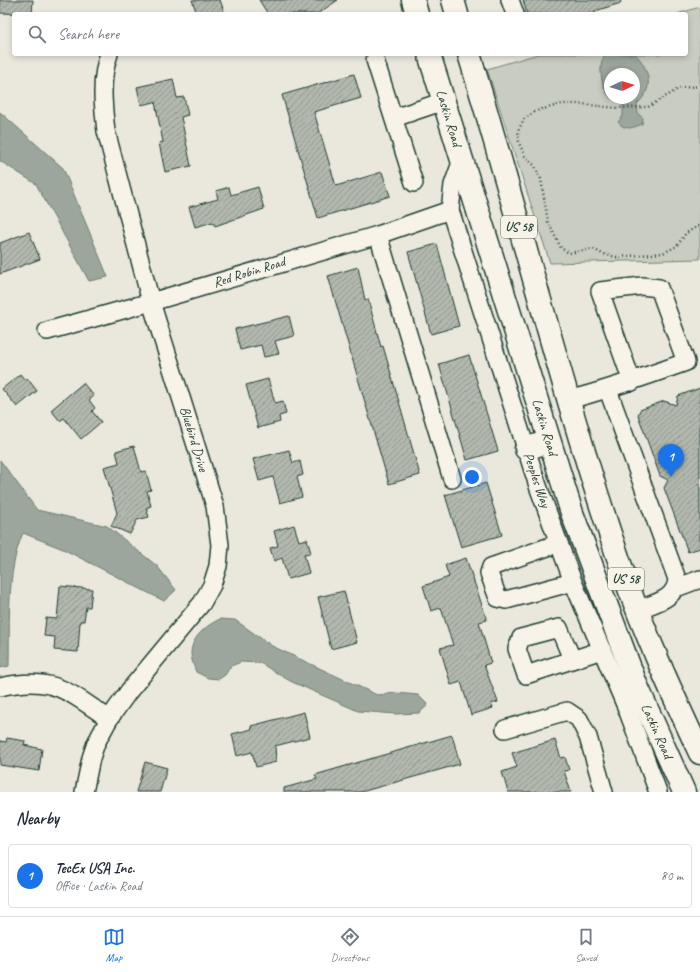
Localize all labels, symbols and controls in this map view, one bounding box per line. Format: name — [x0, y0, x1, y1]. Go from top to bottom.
search box — [12, 12, 688, 56]
icon: search — [26, 23, 48, 45]
text: Search here — [58, 25, 119, 44]
north arrow — [604, 68, 640, 104]
street label: Laskin Road — [432, 88, 466, 151]
road number: US 58 — [501, 216, 537, 238]
street label: Red Robin Road — [211, 252, 289, 291]
street label: Laskin Road — [528, 397, 562, 460]
street label: Bluebird Drive — [176, 404, 212, 475]
pin: 1 — [658, 444, 684, 477]
street label: Peoples Way — [520, 450, 555, 511]
your location — [462, 467, 482, 487]
road number: US 58 — [608, 568, 644, 590]
street label: Laskin Road — [637, 701, 678, 763]
text: Nearby — [16, 808, 59, 829]
text: TecEx USA Inc. — [55, 859, 135, 878]
text: 1 — [27, 868, 33, 884]
text: 80 m — [661, 868, 683, 884]
text: Office · Laskin Road — [55, 878, 142, 894]
tab: Map — [103, 926, 125, 964]
tab: Directions — [331, 926, 369, 964]
tab: Saved — [575, 926, 597, 964]

